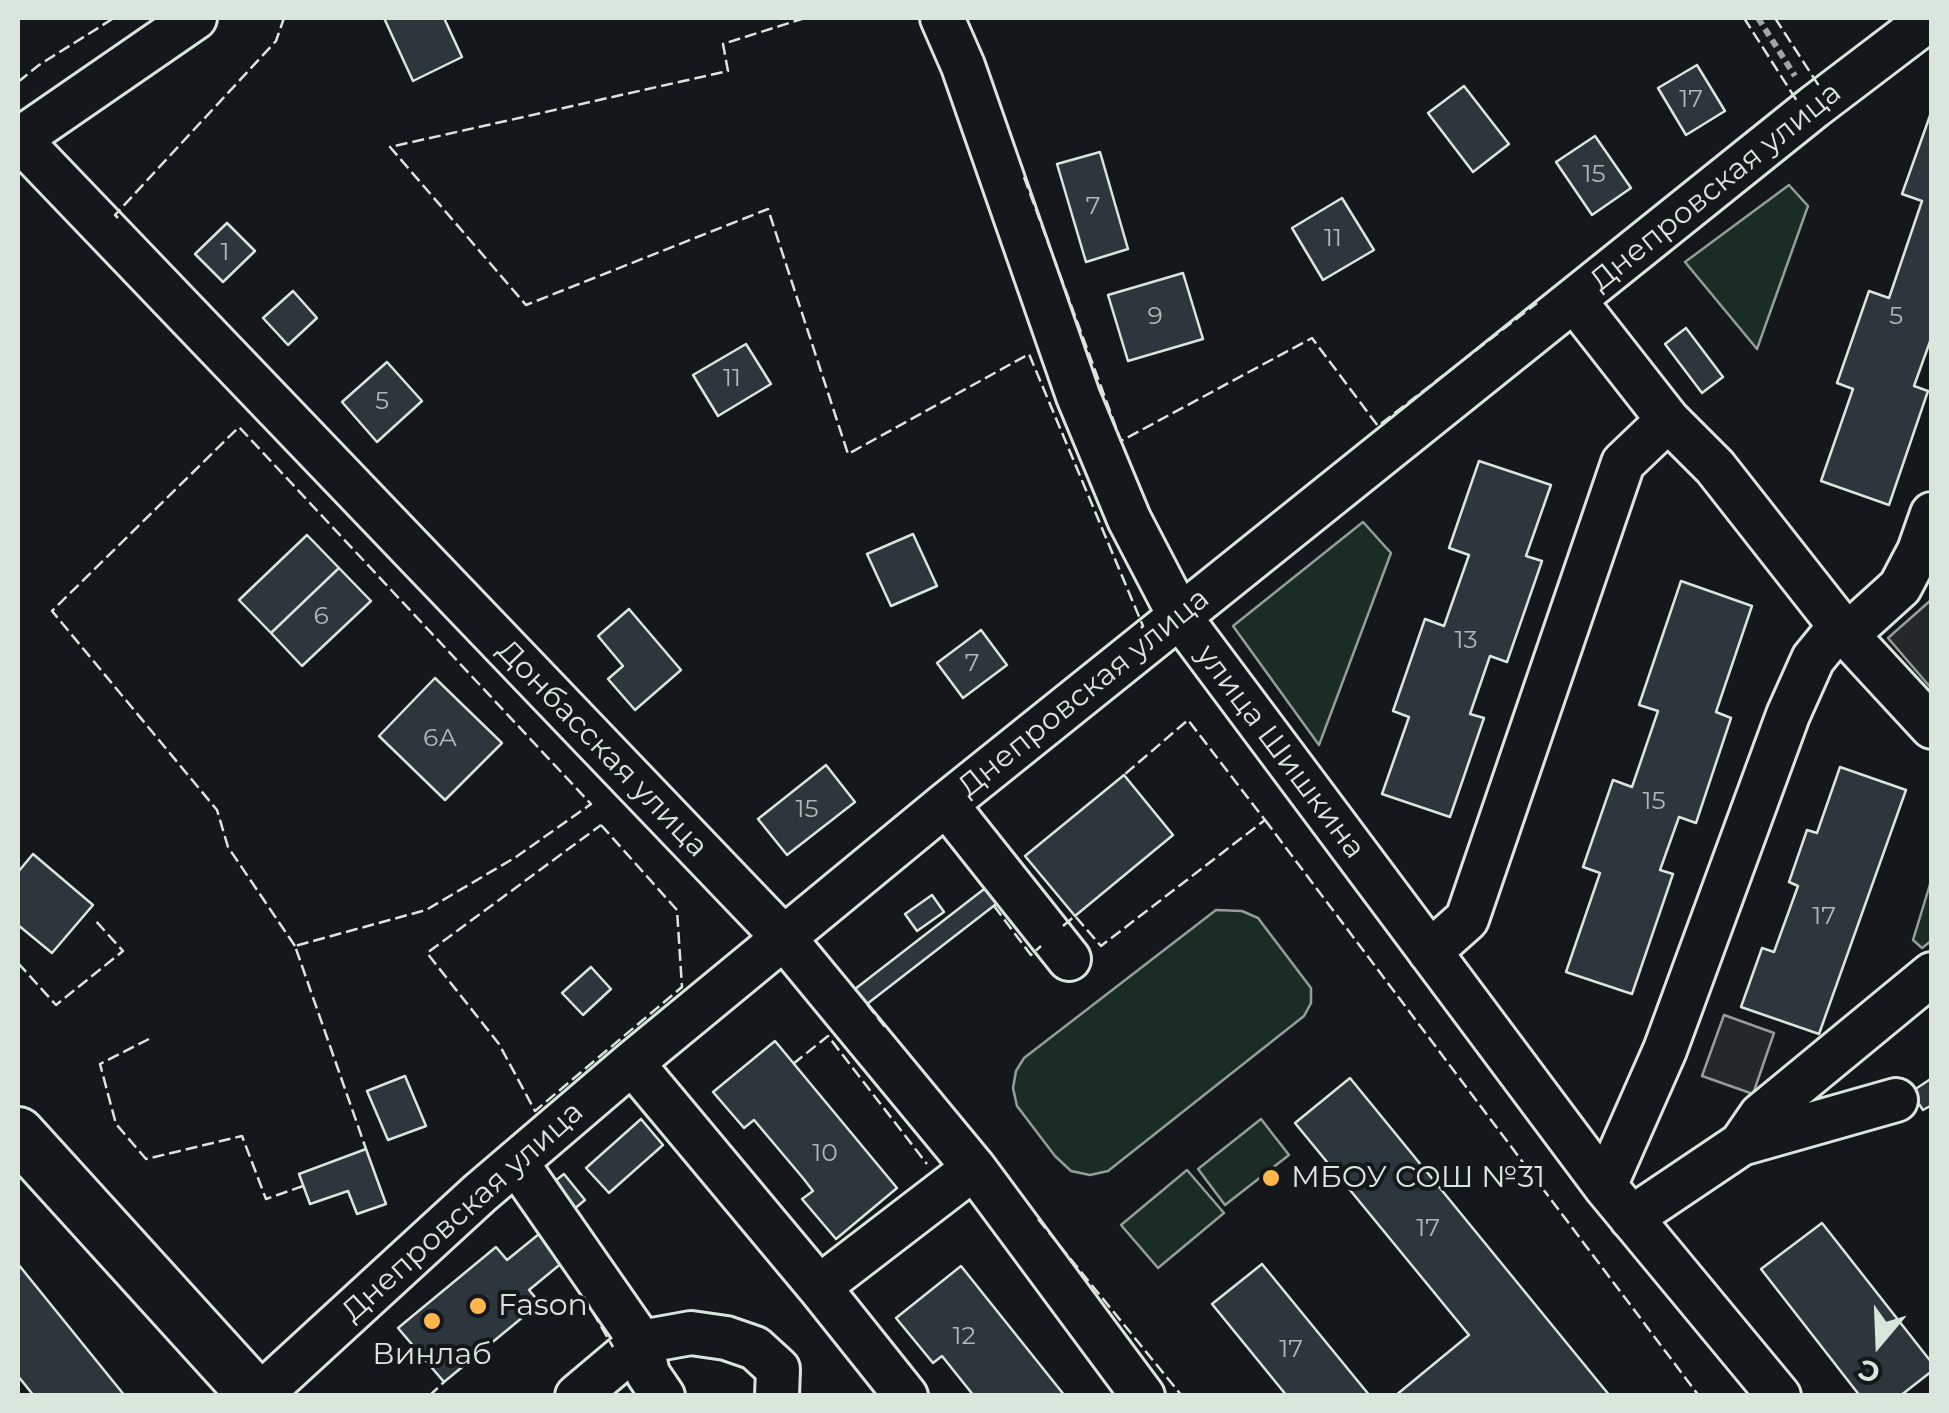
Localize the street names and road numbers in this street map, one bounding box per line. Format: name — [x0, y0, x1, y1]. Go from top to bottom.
street label: Днепровская улица — [1583, 75, 1849, 299]
street label: Днепровская улица — [951, 581, 1217, 805]
street label: Донбасская улица — [489, 633, 715, 865]
street label: улица Шишкина — [1188, 638, 1372, 866]
street label: Днепровская улица — [335, 1094, 591, 1330]

